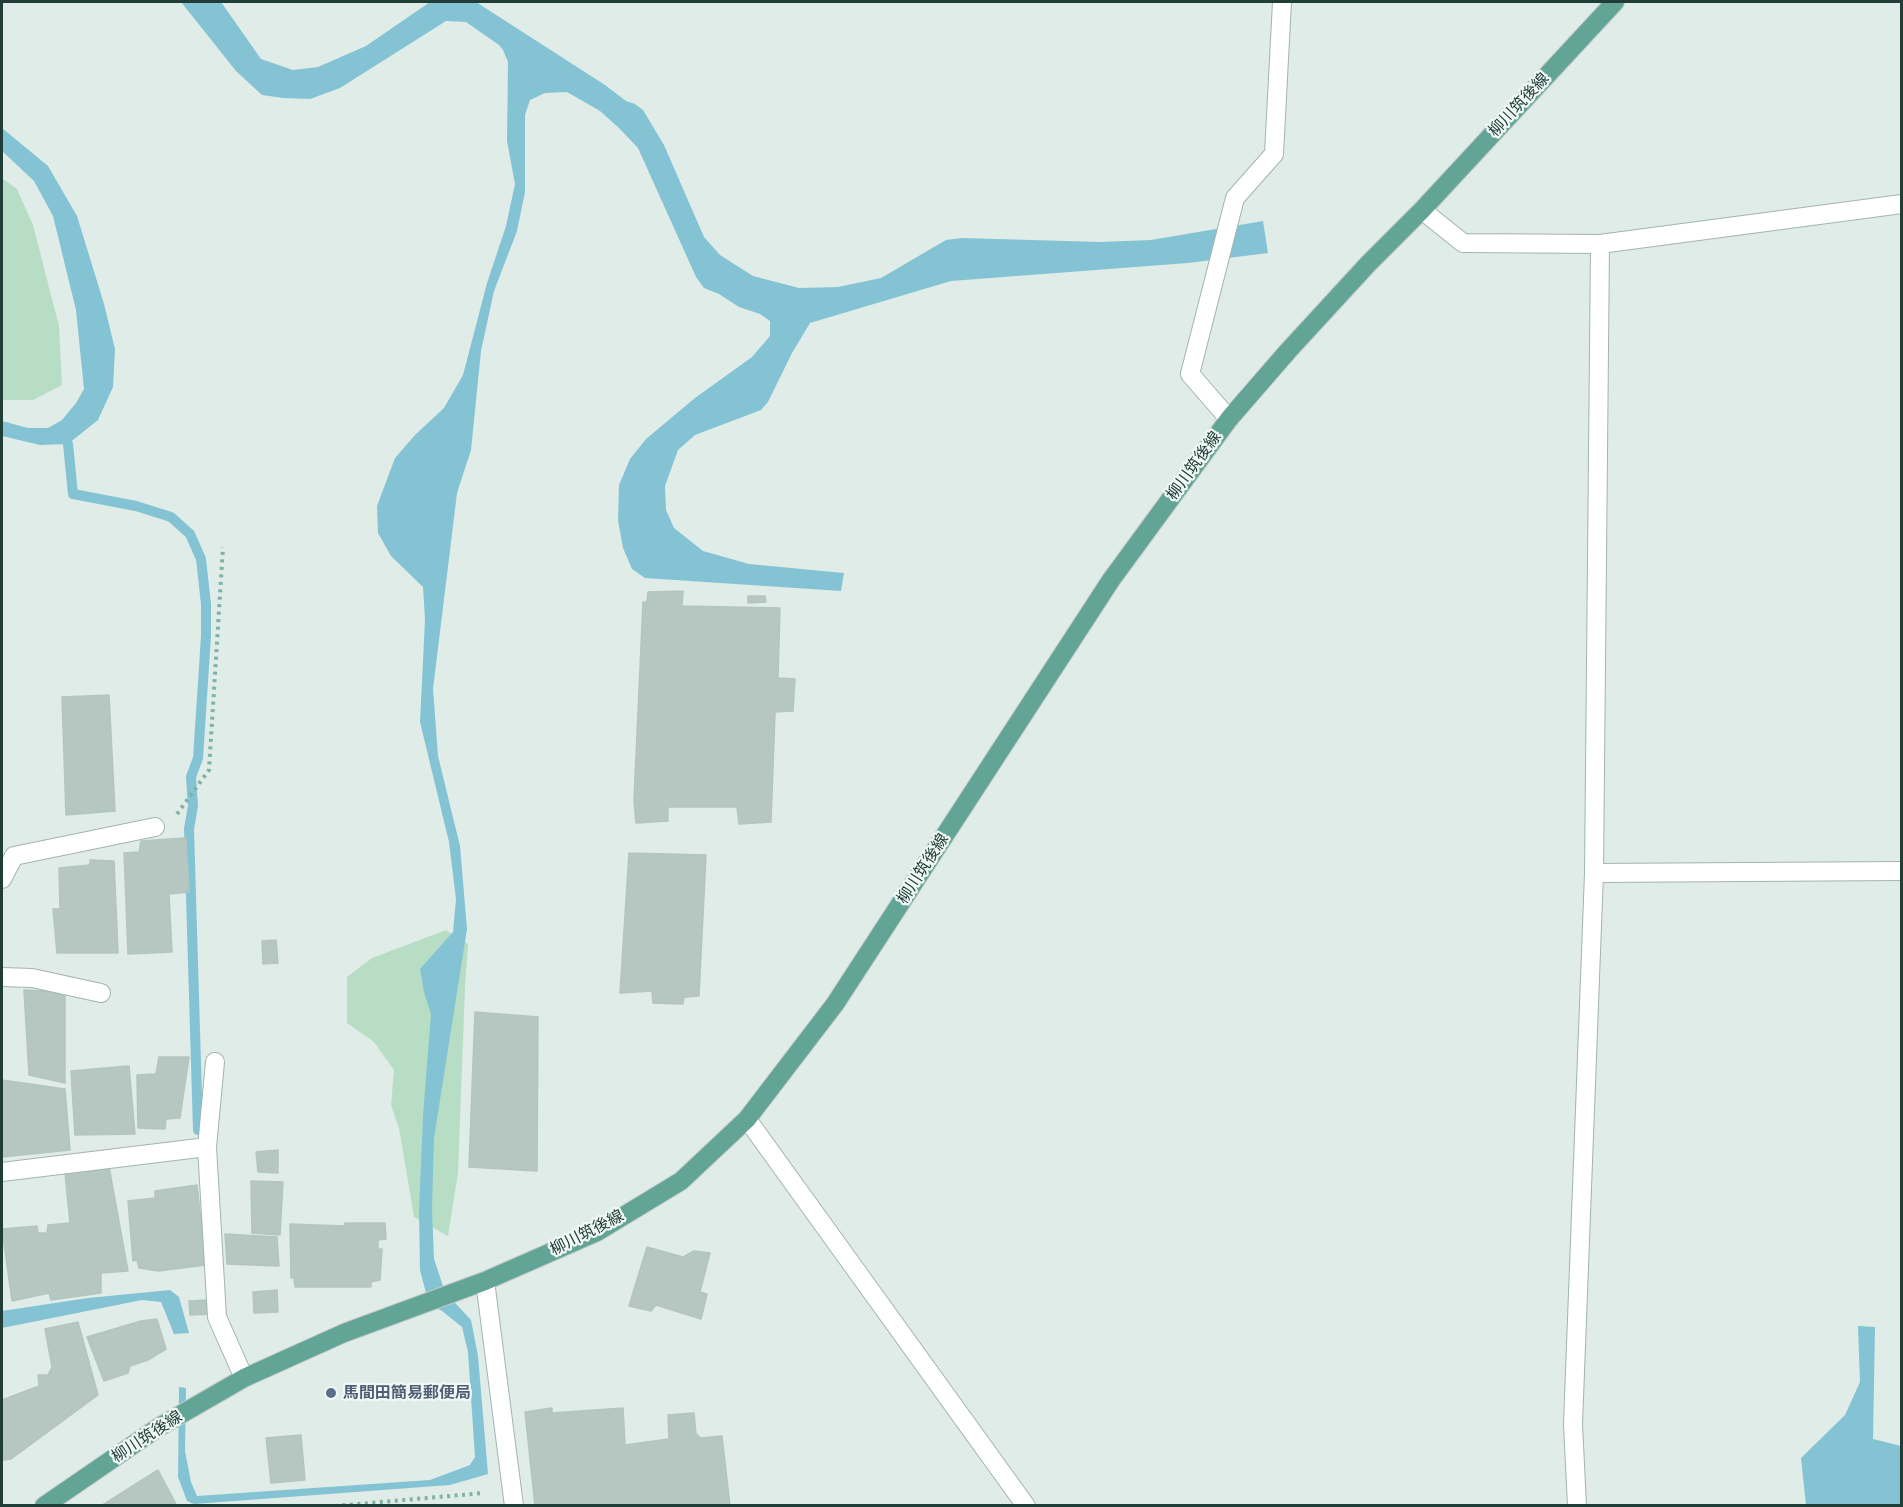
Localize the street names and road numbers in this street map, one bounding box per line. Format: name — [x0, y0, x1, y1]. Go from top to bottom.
street label: 柳川筑後線 — [1485, 69, 1553, 141]
street label: 柳川筑後線 — [1163, 428, 1225, 504]
street label: 柳川筑後線 — [893, 830, 953, 908]
street label: 柳川筑後線 — [547, 1206, 627, 1260]
street label: 柳川筑後線 — [108, 1407, 186, 1467]

